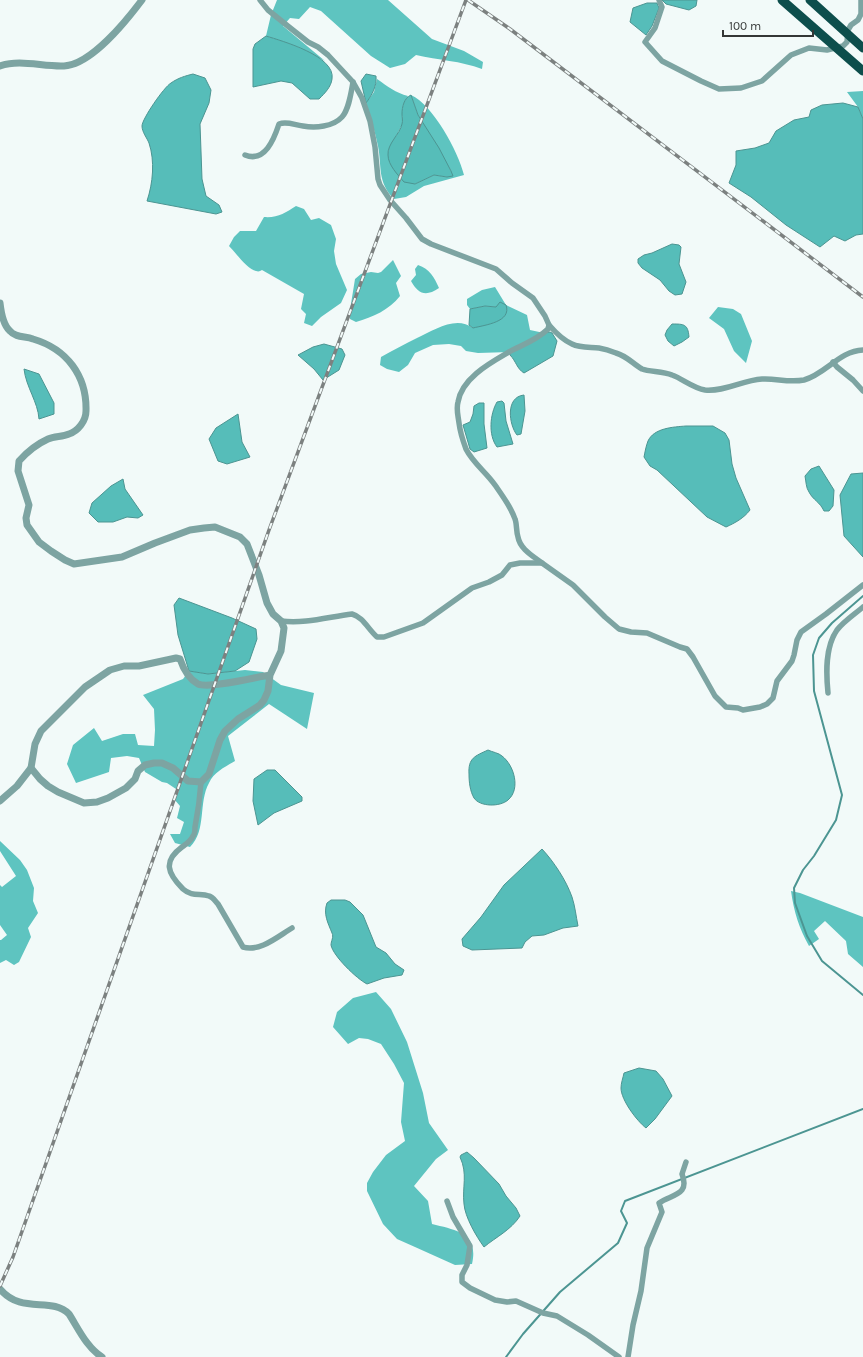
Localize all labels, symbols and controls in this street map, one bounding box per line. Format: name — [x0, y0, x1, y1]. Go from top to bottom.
scale bar — [723, 12, 813, 38]
text: 100 m — [729, 19, 761, 33]

